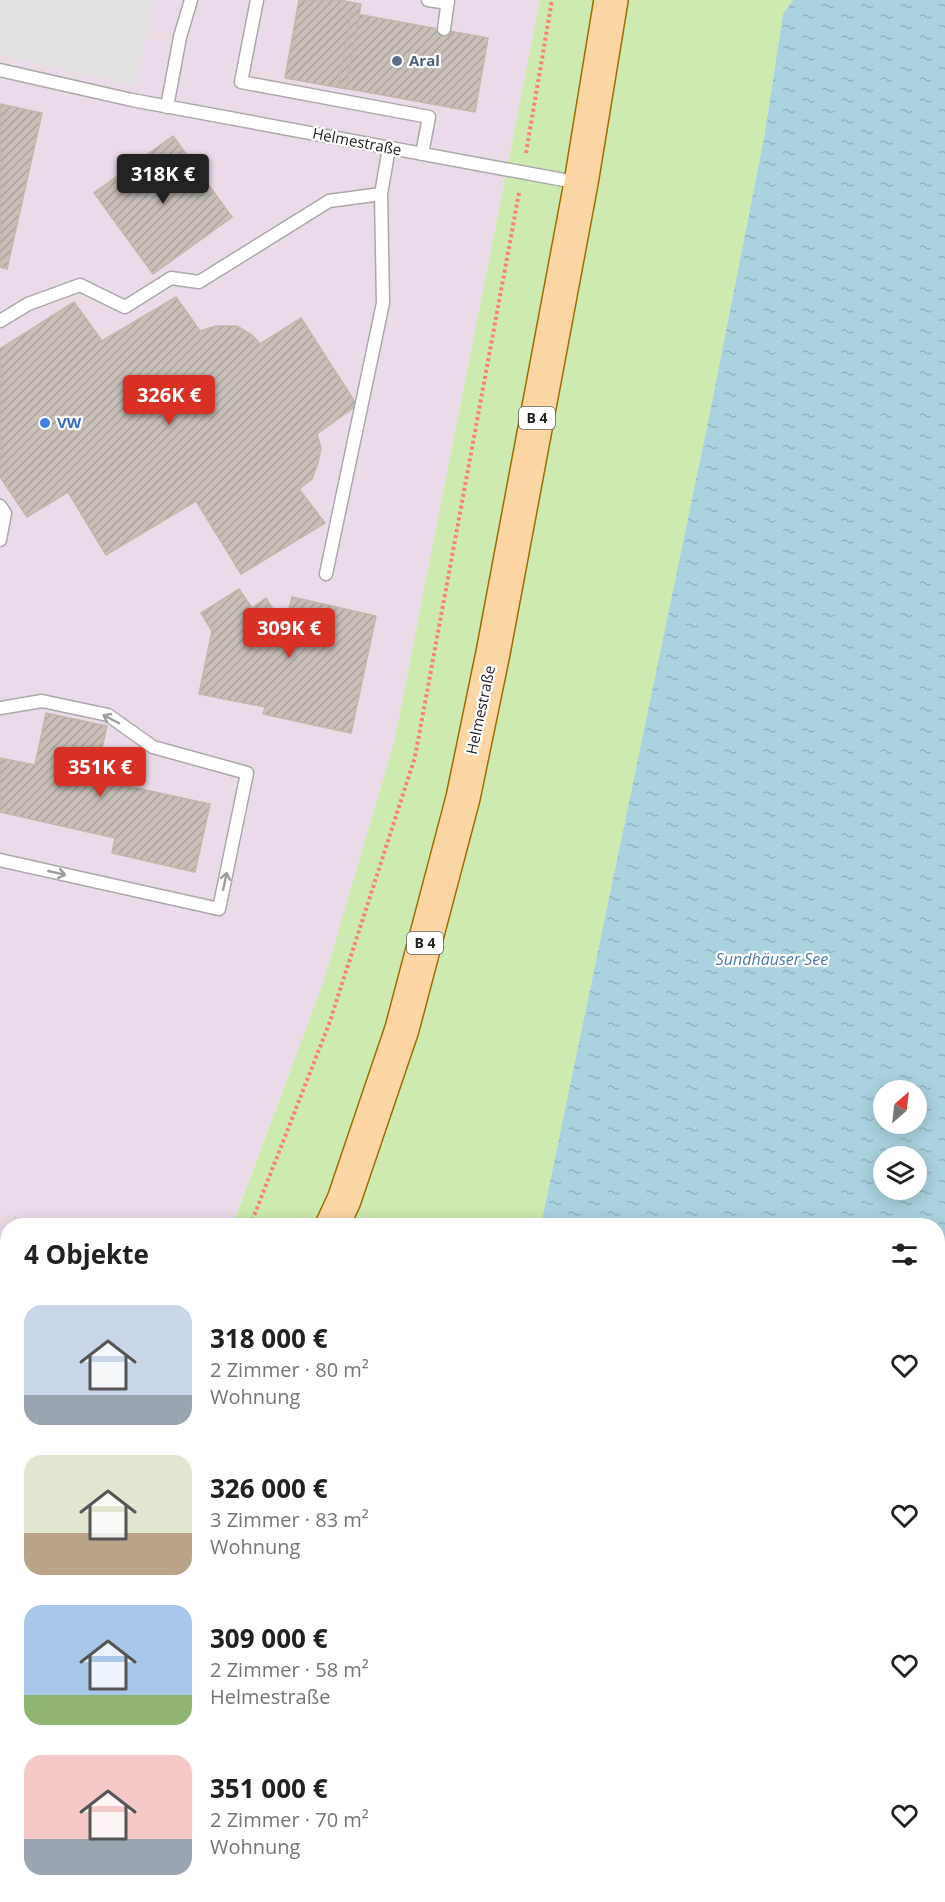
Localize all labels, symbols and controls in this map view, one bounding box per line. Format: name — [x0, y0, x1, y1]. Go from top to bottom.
place label: Aral — [409, 50, 440, 70]
marker: Aral — [390, 54, 404, 68]
street label: Helmestraße — [311, 123, 403, 159]
pin: 318K € — [114, 154, 212, 205]
text: 318K € — [131, 160, 195, 187]
pin: 326K € — [120, 375, 218, 426]
text: 326K € — [137, 381, 201, 408]
road number: B 4 — [519, 407, 555, 429]
place label: VW — [57, 412, 82, 432]
marker: VW — [38, 416, 52, 430]
pin: 309K € — [240, 608, 338, 659]
text: 309K € — [257, 614, 321, 641]
street label: Helmestraße — [461, 664, 499, 756]
one-way arrow — [103, 713, 120, 725]
pin: 351K € — [51, 747, 149, 798]
text: 351K € — [68, 753, 132, 780]
one-way arrow — [47, 867, 66, 879]
one-way arrow — [219, 872, 231, 891]
road number: B 4 — [407, 932, 443, 954]
water label: Sundhäuser See — [716, 948, 828, 970]
north arrow — [873, 1080, 927, 1134]
map controls — [873, 1080, 927, 1200]
button: layers — [873, 1146, 927, 1200]
text: 4 Objekte — [24, 1236, 149, 1272]
icon: filters — [888, 1238, 921, 1271]
text: 318 000 € — [210, 1320, 328, 1356]
icon: home — [72, 1329, 144, 1401]
icon: heart — [888, 1349, 921, 1382]
text: 2 Zimmer · 80 m² — [210, 1356, 369, 1383]
text: Wohnung — [210, 1383, 300, 1410]
text: 326 000 € — [210, 1470, 328, 1506]
icon: home — [72, 1479, 144, 1551]
icon: heart — [888, 1499, 921, 1532]
text: 3 Zimmer · 83 m² — [210, 1506, 369, 1533]
text: Wohnung — [210, 1533, 300, 1560]
text: 309 000 € — [210, 1620, 328, 1656]
icon: home — [72, 1629, 144, 1701]
icon: heart — [888, 1649, 921, 1682]
text: 2 Zimmer · 58 m² — [210, 1656, 369, 1683]
text: Helmestraße — [210, 1683, 330, 1710]
text: 351 000 € — [210, 1770, 328, 1806]
icon: home — [72, 1779, 144, 1851]
icon: heart — [888, 1799, 921, 1832]
text: 2 Zimmer · 70 m² — [210, 1806, 369, 1833]
text: Wohnung — [210, 1833, 300, 1860]

